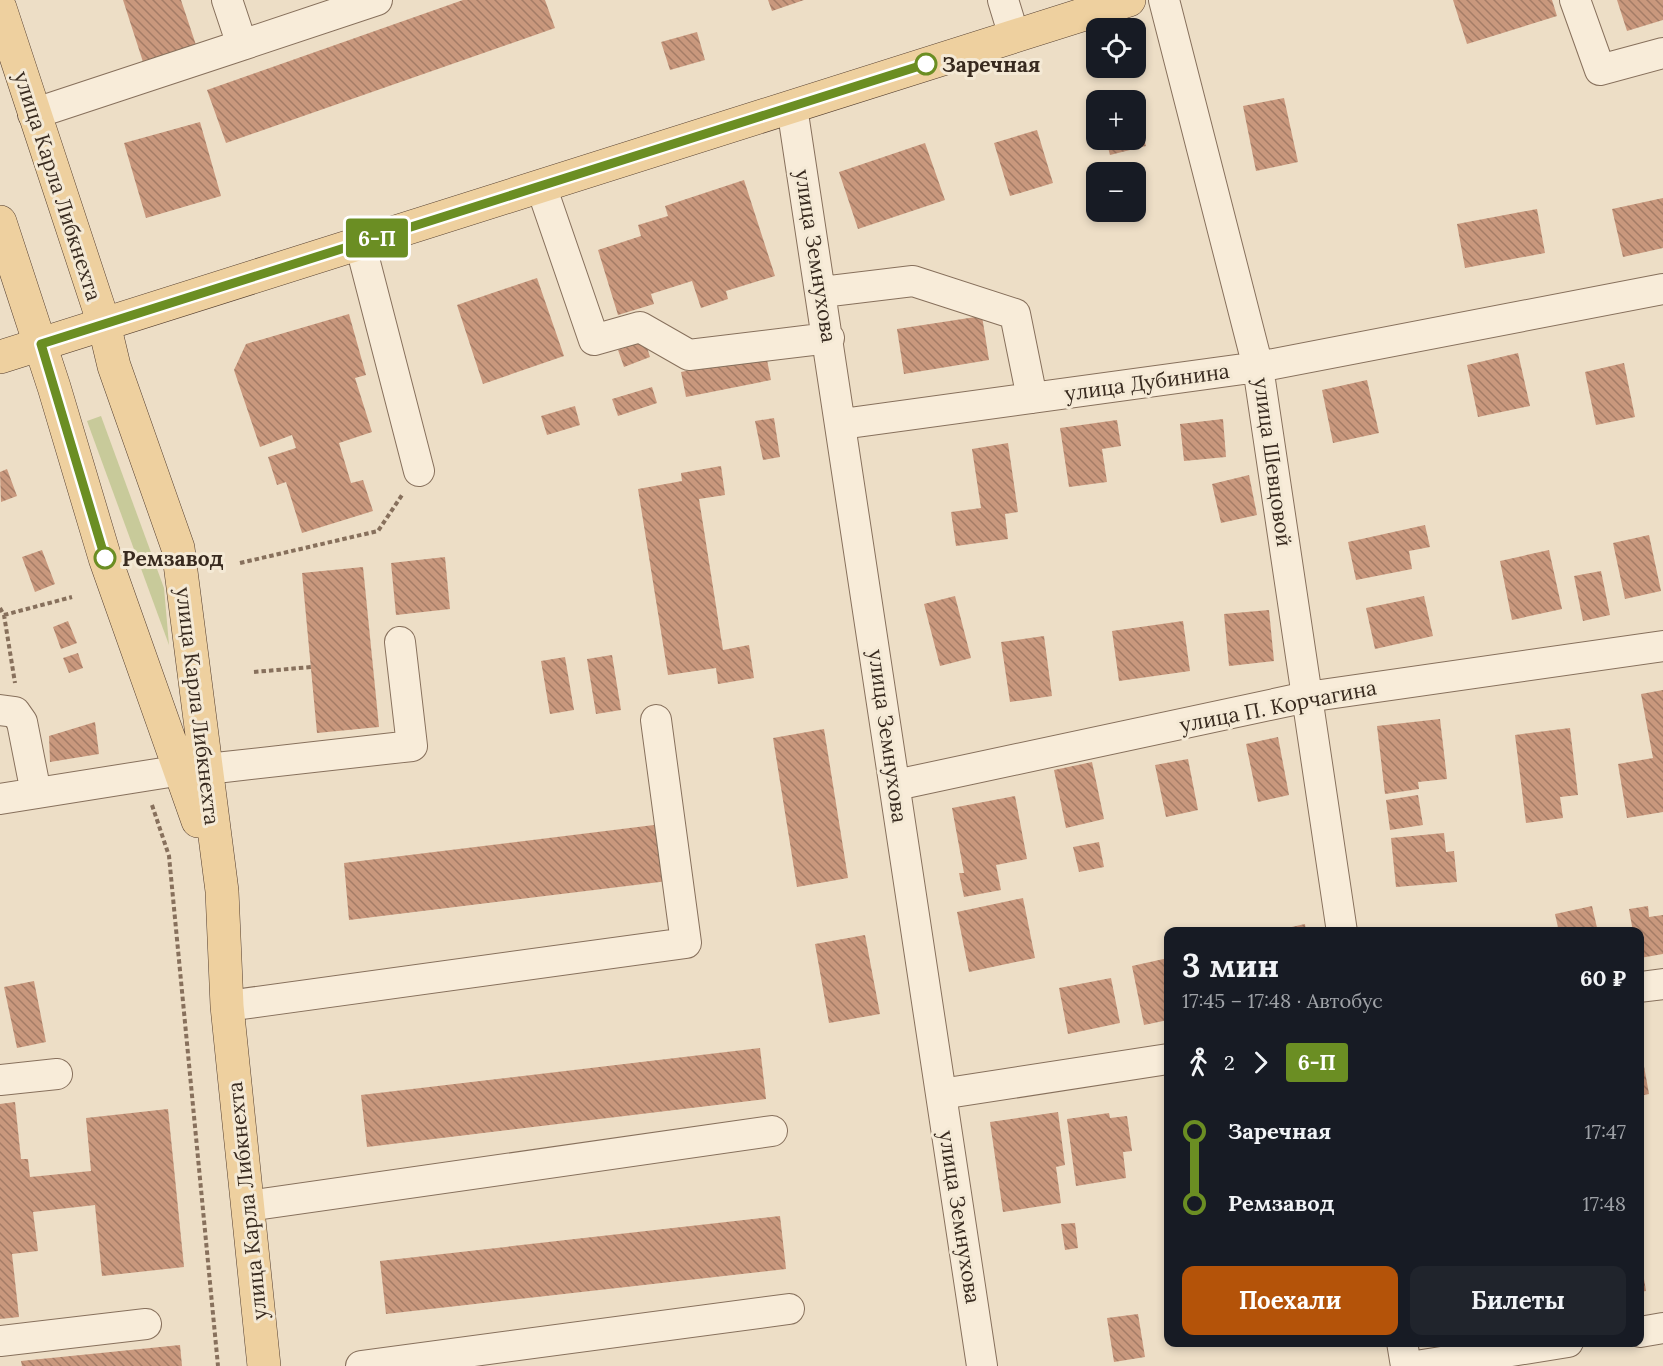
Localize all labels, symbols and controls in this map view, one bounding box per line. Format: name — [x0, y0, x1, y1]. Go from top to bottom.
map controls — [1086, 18, 1146, 222]
button: locate — [1086, 18, 1146, 78]
place label: Заречная — [942, 51, 1041, 78]
marker: Заречная — [915, 53, 937, 75]
street label: улица Карла Либкнехта — [8, 68, 108, 304]
button: + — [1086, 90, 1146, 150]
button: − — [1086, 162, 1146, 222]
street label: улица Земнухова — [789, 168, 843, 345]
line badge: 6-П — [342, 218, 412, 258]
text: 6-П — [358, 225, 396, 252]
street label: улица Дубинина — [1063, 357, 1231, 407]
street label: улица Шевцовой — [1248, 376, 1298, 548]
place label: Ремзавод — [122, 545, 224, 572]
marker: Ремзавод — [94, 547, 116, 569]
street label: улица Карла Либкнехта — [170, 585, 226, 827]
street label: улица Земнухова — [862, 648, 914, 825]
street label: улица П. Корчагина — [1177, 674, 1379, 738]
text: 3 мин — [1182, 944, 1279, 986]
text: 60 ₽ — [1580, 964, 1626, 992]
text: 17:45 – 17:48 · Автобус — [1182, 988, 1383, 1013]
icon: walk — [1182, 1046, 1215, 1079]
icon: forward — [1244, 1046, 1277, 1079]
text: 6-П — [1298, 1049, 1336, 1076]
text: 2 — [1224, 1050, 1235, 1075]
street label: улица Карла Либкнехта — [221, 1080, 273, 1322]
text: Заречная — [1228, 1117, 1331, 1145]
text: 17:47 — [1584, 1119, 1626, 1144]
street label: улица Земнухова — [933, 1129, 987, 1306]
text: Ремзавод — [1228, 1189, 1334, 1217]
text: 17:48 — [1582, 1191, 1626, 1216]
button: Поехали — [1182, 1266, 1398, 1335]
button: Билеты — [1410, 1266, 1626, 1335]

